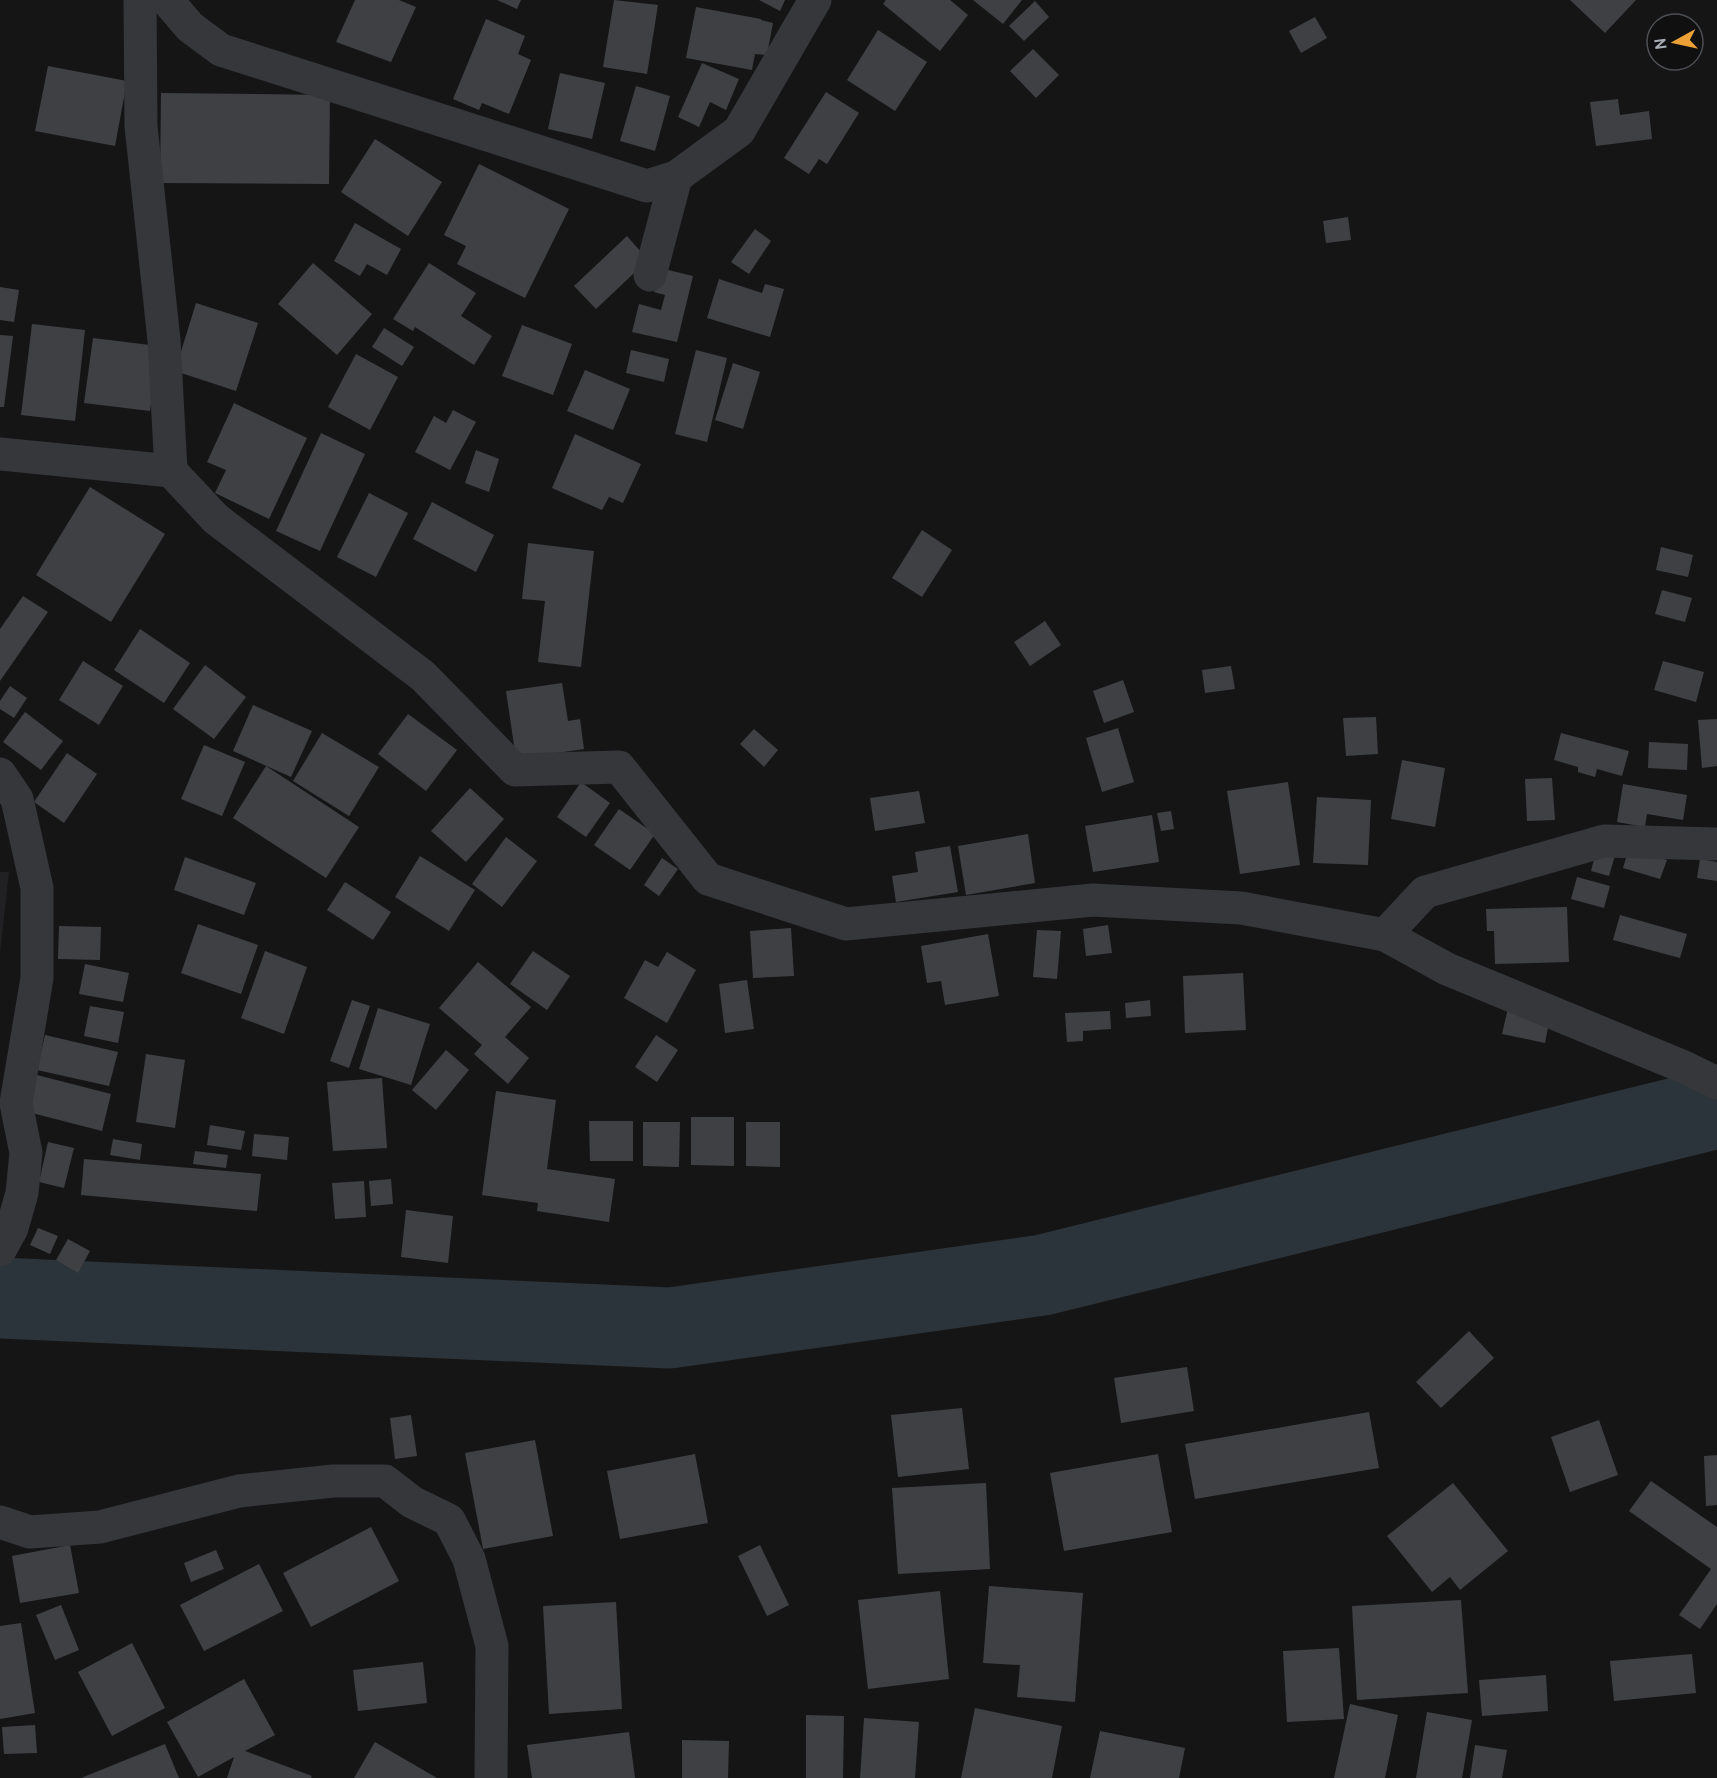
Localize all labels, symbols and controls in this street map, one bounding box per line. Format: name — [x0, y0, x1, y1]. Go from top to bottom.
north arrow — [1645, 12, 1705, 72]
text: N — [1650, 37, 1671, 51]

